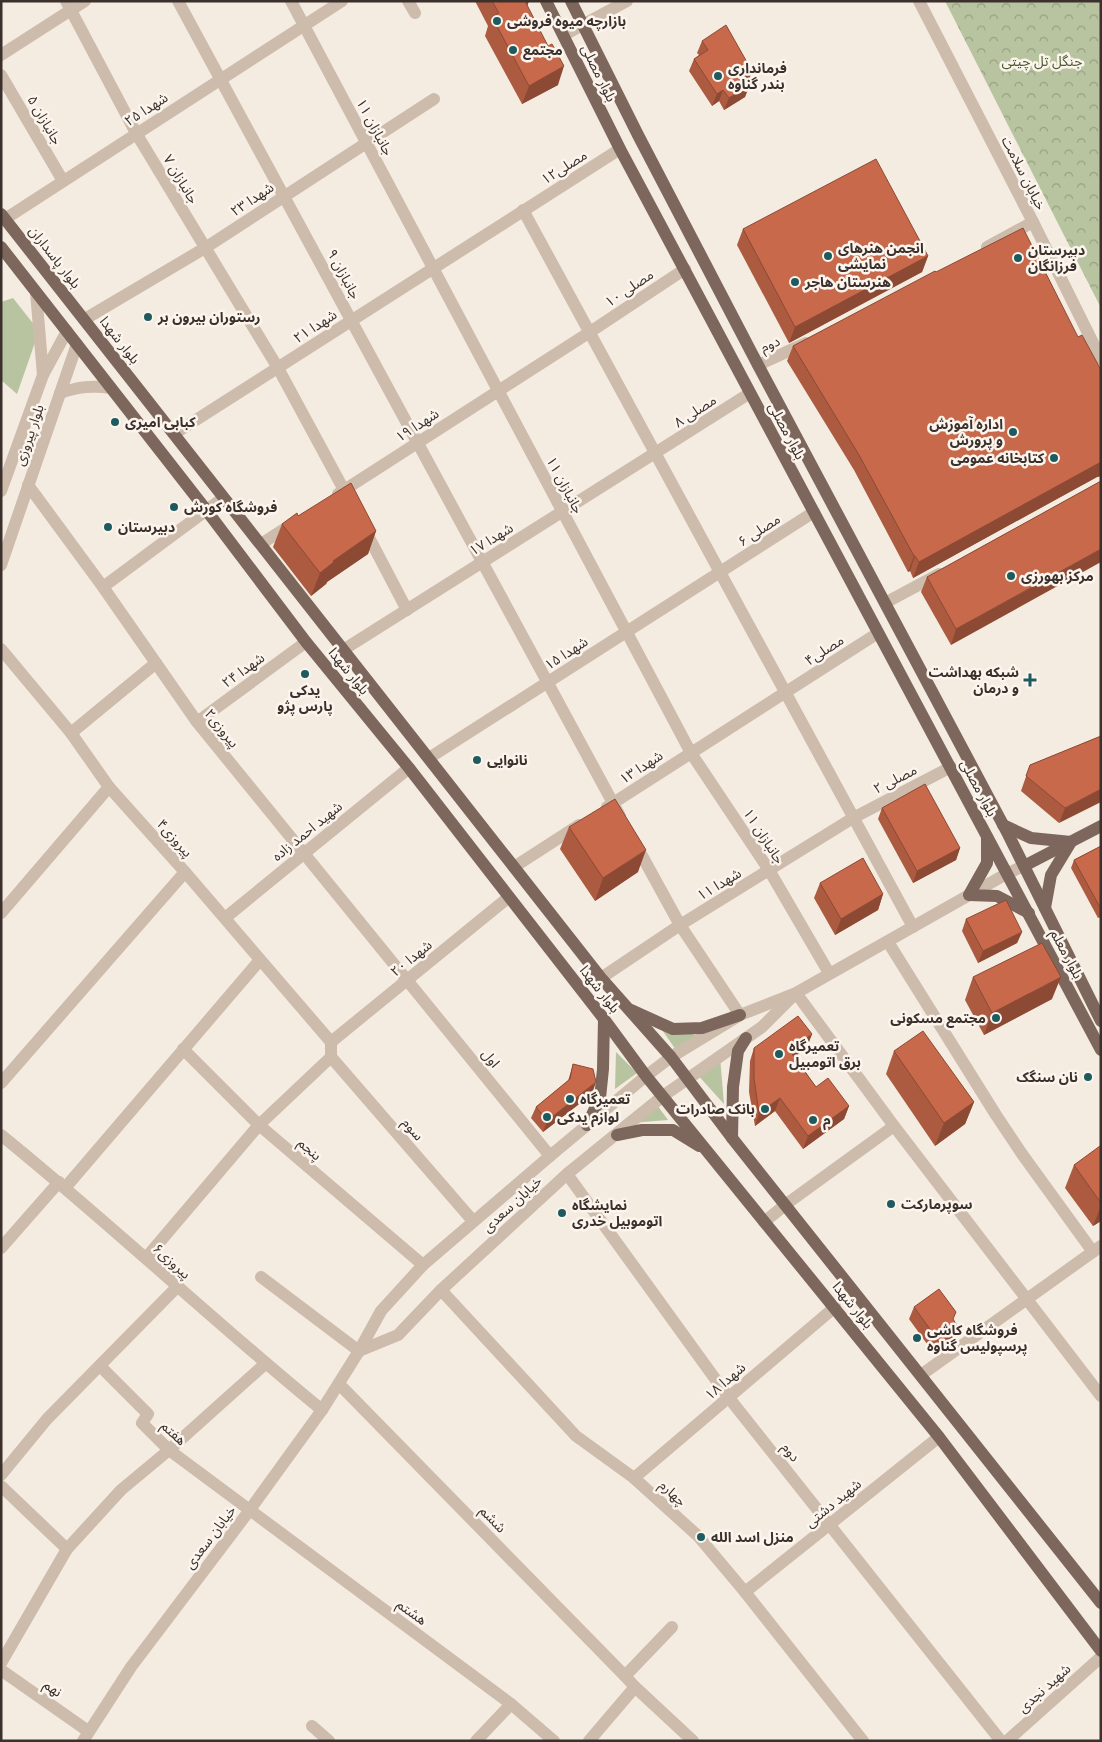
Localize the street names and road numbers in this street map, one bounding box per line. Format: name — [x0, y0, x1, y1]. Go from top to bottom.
street label: بلوار مصلی — [577, 41, 621, 105]
street label: شهدا ۲۵ — [121, 88, 171, 130]
street label: جانبازان ۵ — [24, 92, 66, 148]
street label: جانبازان ۱۱ — [352, 95, 398, 159]
street label: خیابان سلامت — [998, 133, 1050, 213]
street label: مصلی۱۲ — [538, 146, 590, 188]
street label: جانبازان ۷ — [159, 151, 203, 207]
street label: شهدا ۲۳ — [227, 178, 277, 220]
street label: بلوار پاسداران — [24, 222, 85, 293]
street label: جانبازان ۹ — [323, 246, 365, 302]
street label: مصلی ۱۰ — [601, 265, 657, 311]
street label: شهدا ۲۱ — [290, 305, 340, 347]
street label: بلوار شهدا — [96, 313, 144, 368]
street label: دوم — [757, 332, 784, 358]
street label: مصلی ۸ — [670, 391, 720, 431]
street label: بلوار مصلی — [765, 399, 810, 463]
street label: بلوار پیروزی — [10, 402, 49, 468]
street label: شهدا ۱۹ — [392, 404, 442, 446]
street label: جانبازان ۱۱ — [542, 453, 588, 517]
street label: مصلی ۶ — [734, 510, 784, 550]
street label: شهدا ۱۷ — [466, 519, 516, 559]
street label: مصلی۴ — [801, 631, 847, 669]
street label: شهدا ۱۵ — [541, 632, 591, 674]
street label: بلوار شهدا — [325, 644, 374, 698]
street label: شهدا ۲۴ — [218, 648, 268, 692]
street label: پیروزی۲ — [200, 705, 243, 752]
street label: شهدا ۱۳ — [616, 746, 666, 788]
street label: بلوار مصلی — [957, 756, 1002, 820]
street label: مصلی ۲ — [870, 760, 920, 798]
street label: شهید احمد زاده — [268, 797, 346, 865]
street label: جانبازان ۱۱ — [739, 805, 789, 867]
street label: پیروزی۴ — [152, 815, 197, 861]
street label: شهدا ۱۱ — [694, 864, 744, 904]
street label: بلوار معلم — [1045, 926, 1088, 983]
street label: شهدا ۲۰ — [386, 936, 436, 980]
street label: بلوار شهدا — [576, 962, 624, 1017]
street label: اول — [478, 1045, 504, 1071]
street label: سوم — [397, 1114, 428, 1145]
street label: پنجم — [293, 1134, 326, 1166]
street label: خیابان سعدی — [478, 1172, 546, 1236]
street label: پیروزی۶ — [149, 1239, 195, 1284]
street label: بلوار شهدا — [829, 1278, 878, 1332]
street label: شهدا ۱۸ — [701, 1358, 749, 1404]
street label: هفتم — [156, 1417, 190, 1451]
street label: دوم — [776, 1439, 804, 1467]
street label: شهید دشتی — [801, 1475, 865, 1531]
street label: چهارم — [654, 1476, 690, 1512]
street label: خیابان سعدی — [180, 1502, 240, 1572]
street label: ششم — [474, 1502, 510, 1538]
street label: هشتم — [392, 1595, 431, 1631]
street label: شهید نجدی — [1014, 1660, 1074, 1716]
street label: نهم — [39, 1675, 66, 1703]

